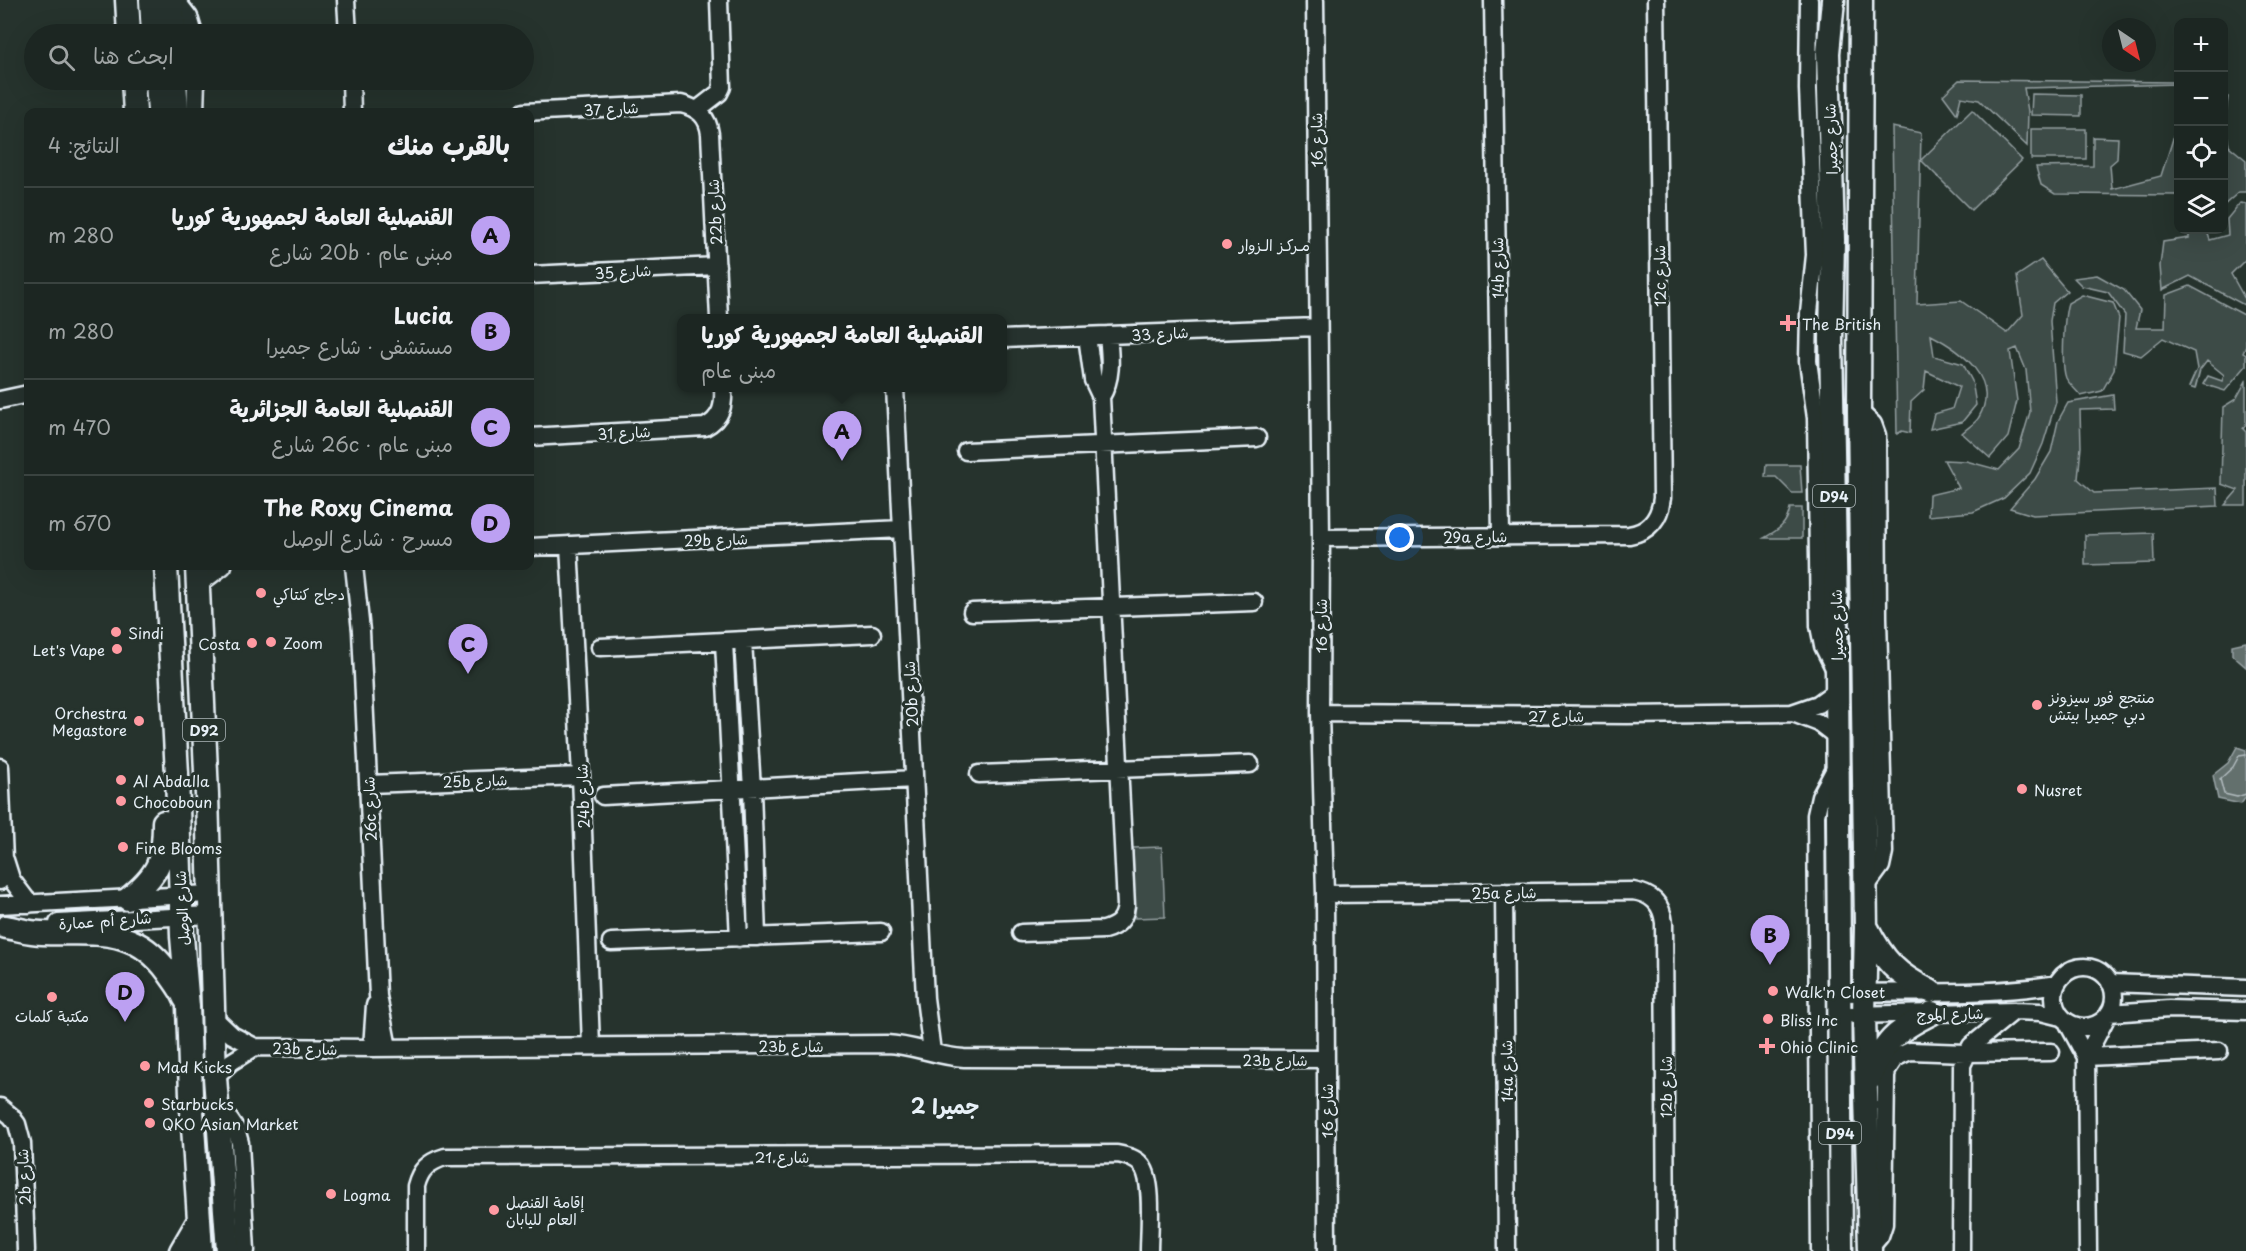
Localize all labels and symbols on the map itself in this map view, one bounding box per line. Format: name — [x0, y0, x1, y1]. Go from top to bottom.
north arrow — [2102, 18, 2156, 72]
street label: شارع 37 — [583, 95, 639, 121]
street label: شارع جميرا — [1817, 103, 1843, 175]
street label: شارع 16 — [1304, 112, 1328, 168]
street label: 22b شارع — [701, 178, 727, 246]
place label: مـركـز الـزوار — [1238, 233, 1310, 256]
marker: مـركـز الـزوار — [1220, 237, 1234, 251]
street label: 14b شارع — [1485, 237, 1509, 299]
street label: 12c شارع — [1647, 245, 1671, 307]
street label: شارع 35 — [594, 258, 652, 284]
place label: The British — [1802, 312, 1881, 335]
marker: The British — [1779, 314, 1797, 332]
street label: شارع 33 — [1131, 320, 1189, 346]
pin: A — [822, 412, 862, 461]
street label: شارع 31 — [597, 419, 651, 445]
road number: D94 — [1813, 485, 1855, 507]
your location — [1385, 523, 1414, 552]
street label: 29a شارع — [1443, 524, 1507, 548]
street label: 29b شارع — [684, 526, 748, 552]
place label: دجاج كنتاكي — [273, 582, 345, 608]
marker: دجاج كنتاكي — [254, 586, 268, 600]
street label: شارع جميرا — [1824, 589, 1848, 661]
street label: شارع 16 — [1309, 599, 1332, 653]
place label: Sindi — [128, 621, 164, 644]
pin: C — [448, 624, 488, 674]
marker: Sindi — [109, 625, 123, 639]
place label: Zoom — [283, 631, 323, 654]
place label: Costa — [198, 632, 241, 655]
marker: Zoom — [264, 635, 278, 649]
marker: Costa — [245, 636, 259, 650]
place label: Let's Vape — [33, 638, 105, 661]
marker: Let's Vape — [110, 642, 124, 656]
street label: 20b شارع — [897, 660, 923, 728]
place label: منتجع فور سيزونز دبي جميرا بيتش — [2047, 685, 2155, 728]
marker: منتجع فور سيزونز دبي جميرا بيتش — [2030, 698, 2044, 712]
place label: Orchestra Megastore — [52, 701, 128, 741]
street label: شارع 27 — [1528, 704, 1584, 727]
marker: Orchestra Megastore — [132, 714, 146, 728]
road number: D92 — [183, 719, 225, 741]
street label: 24b شارع — [569, 763, 595, 829]
street label: 25b شارع — [442, 767, 508, 793]
place label: Al Abdalla — [133, 769, 210, 792]
marker: Al Abdalla — [114, 773, 128, 787]
street label: 26c شارع — [356, 776, 382, 842]
place label: Nusret — [2034, 778, 2082, 801]
marker: Nusret — [2015, 782, 2029, 796]
place label: Chocoboun — [133, 790, 212, 813]
marker: Chocoboun — [114, 794, 128, 808]
place label: Fine Blooms — [135, 836, 222, 859]
marker: Fine Blooms — [116, 840, 130, 854]
street label: شارع الوصل — [168, 870, 194, 946]
street label: 25a شارع — [1471, 880, 1537, 904]
street label: شارع أم عمارة — [58, 905, 152, 936]
pin: B — [1750, 916, 1790, 965]
pin: D — [106, 972, 144, 1022]
place label: Walk'n Closet — [1785, 980, 1885, 1003]
marker: Walk'n Closet — [1766, 984, 1780, 998]
marker: مكتبة كلمات — [45, 990, 59, 1004]
street label: شارع الموج — [1916, 1001, 1984, 1025]
place label: مكتبة كلمات — [15, 1004, 89, 1027]
place label: Bliss Inc — [1780, 1008, 1838, 1031]
marker: Bliss Inc — [1761, 1012, 1775, 1026]
street label: 23b شارع — [758, 1034, 824, 1057]
place label: Ohio Clinic — [1780, 1035, 1858, 1058]
street label: 23b شارع — [272, 1036, 338, 1060]
marker: Ohio Clinic — [1758, 1037, 1776, 1055]
street label: 14a شارع — [1494, 1040, 1518, 1102]
street label: 23b شارع — [1242, 1048, 1308, 1071]
place label: Mad Kicks — [157, 1055, 232, 1078]
street label: 12b شارع — [1654, 1056, 1677, 1118]
marker: Mad Kicks — [138, 1059, 152, 1073]
street label: شارع 16 — [1315, 1084, 1338, 1138]
district label: جميرا 2 — [911, 1089, 979, 1121]
place label: Starbucks — [161, 1092, 234, 1115]
marker: Starbucks — [142, 1096, 156, 1110]
place label: QKO Asian Market — [162, 1112, 299, 1135]
marker: QKO Asian Market — [143, 1116, 157, 1130]
road number: D94 — [1819, 1122, 1861, 1144]
street label: شارع 21 — [755, 1145, 809, 1168]
street label: 2b شارع — [10, 1148, 36, 1206]
place label: Logma — [343, 1183, 391, 1206]
marker: Logma — [324, 1187, 338, 1201]
place label: إقامة القنصل العام لليابان — [506, 1190, 585, 1232]
marker: إقامة القنصل العام لليابان — [487, 1203, 501, 1217]

